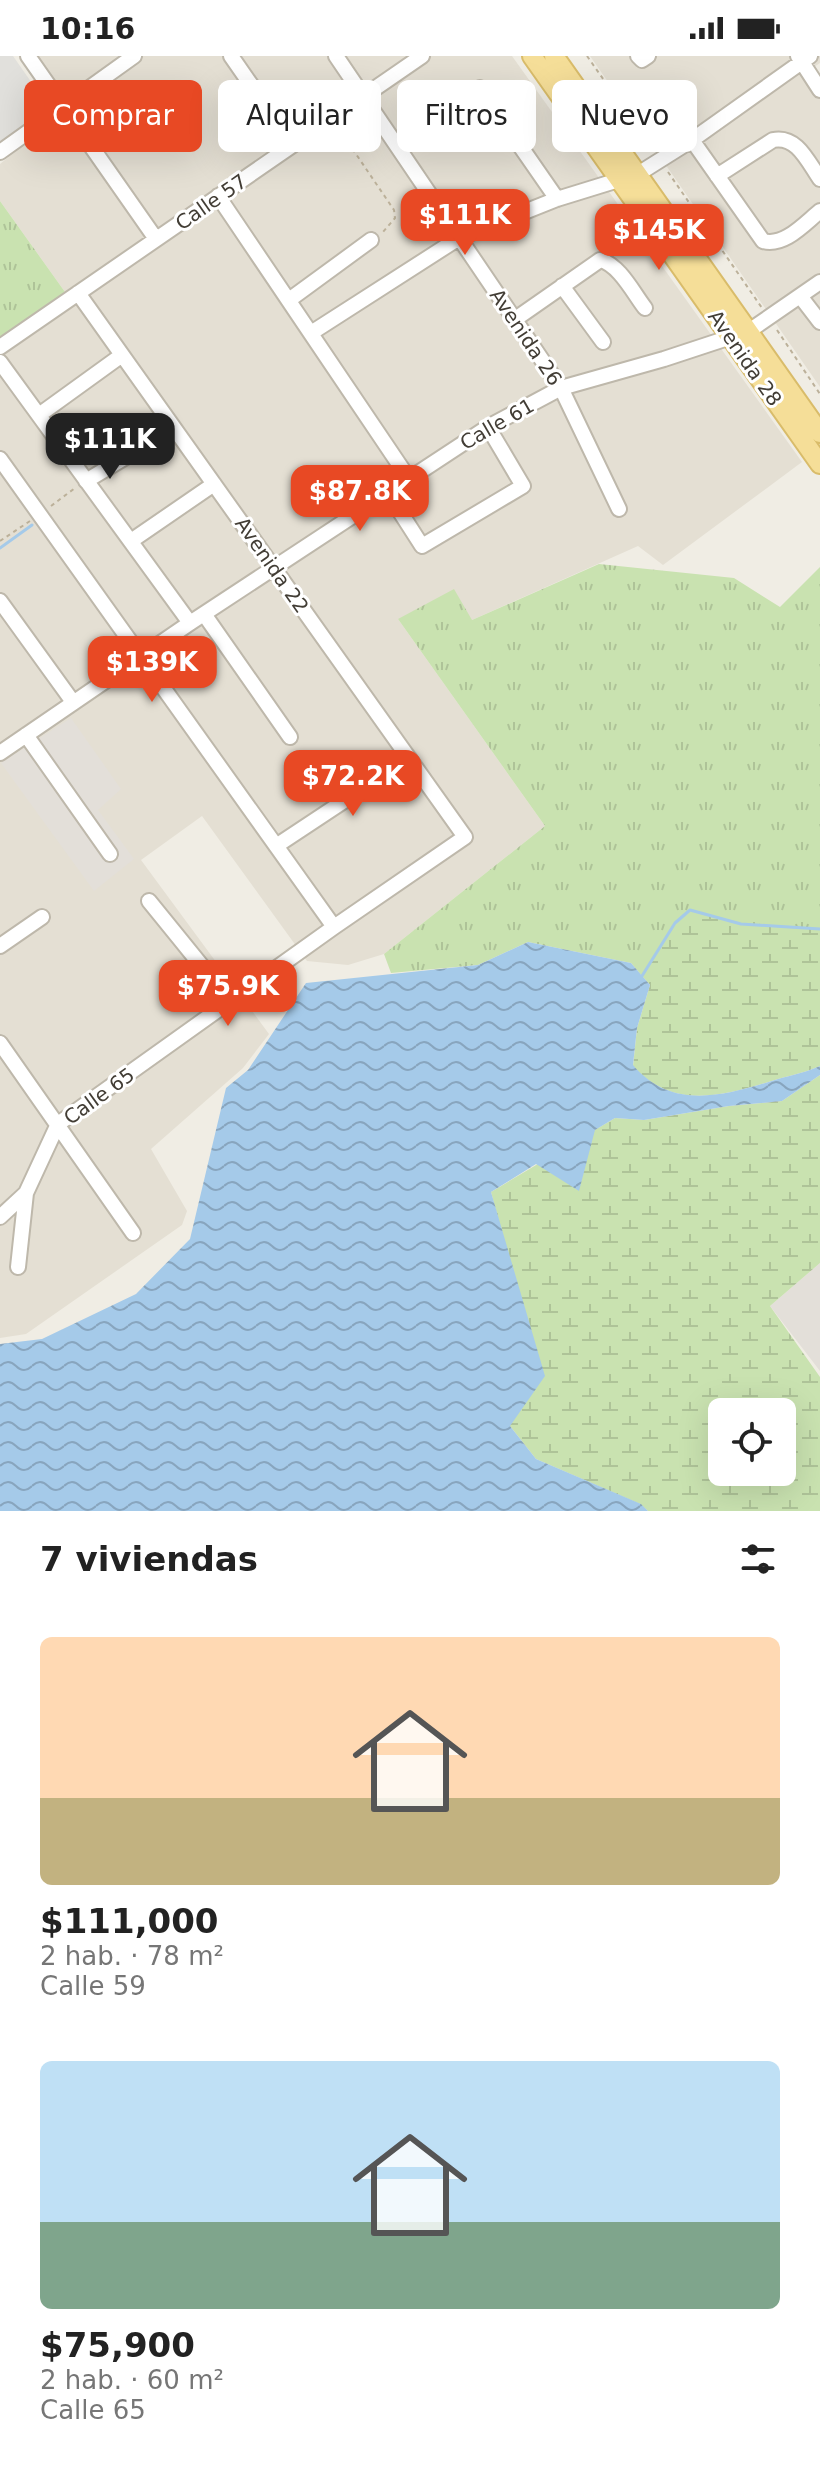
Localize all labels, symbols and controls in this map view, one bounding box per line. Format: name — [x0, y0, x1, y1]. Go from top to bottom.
text: 10:16 — [40, 11, 136, 46]
chip: Comprar — [24, 80, 202, 152]
chip: Alquilar — [218, 80, 381, 152]
chip: Filtros — [397, 80, 536, 152]
chip: Nuevo — [552, 80, 697, 152]
street label: Calle 57 — [171, 169, 251, 235]
pin: $111K — [409, 189, 521, 257]
text: $111K — [419, 200, 511, 230]
pin: $145K — [603, 204, 715, 272]
text: $145K — [613, 215, 705, 245]
street label: Avenida 26 — [485, 284, 567, 390]
street label: Avenida 28 — [703, 305, 787, 411]
street label: Calle 61 — [456, 393, 538, 455]
pin: $111K — [54, 413, 166, 481]
text: $111K — [64, 424, 156, 454]
pin: $87.8K — [295, 465, 425, 533]
text: $87.8K — [309, 476, 411, 506]
street label: Avenida 22 — [230, 512, 314, 618]
pin: $139K — [96, 636, 208, 704]
text: $139K — [106, 647, 198, 677]
pin: $72.2K — [288, 750, 418, 818]
text: $72.2K — [302, 761, 404, 791]
pin: $75.9K — [163, 960, 293, 1028]
text: $75.9K — [177, 971, 279, 1001]
street label: Calle 65 — [59, 1062, 139, 1130]
map controls — [708, 1398, 796, 1486]
button: locate — [708, 1398, 796, 1486]
icon: filters — [736, 1537, 780, 1581]
text: 7 viviendas — [40, 1539, 258, 1579]
icon: home — [338, 1689, 482, 1833]
text: $111,000 — [40, 1901, 219, 1941]
text: 2 hab. · 78 m² — [40, 1941, 224, 1971]
text: Calle 59 — [40, 1971, 146, 2001]
icon: home — [338, 2113, 482, 2257]
text: $75,900 — [40, 2325, 195, 2365]
text: 2 hab. · 60 m² — [40, 2365, 224, 2395]
text: Calle 65 — [40, 2395, 146, 2425]

